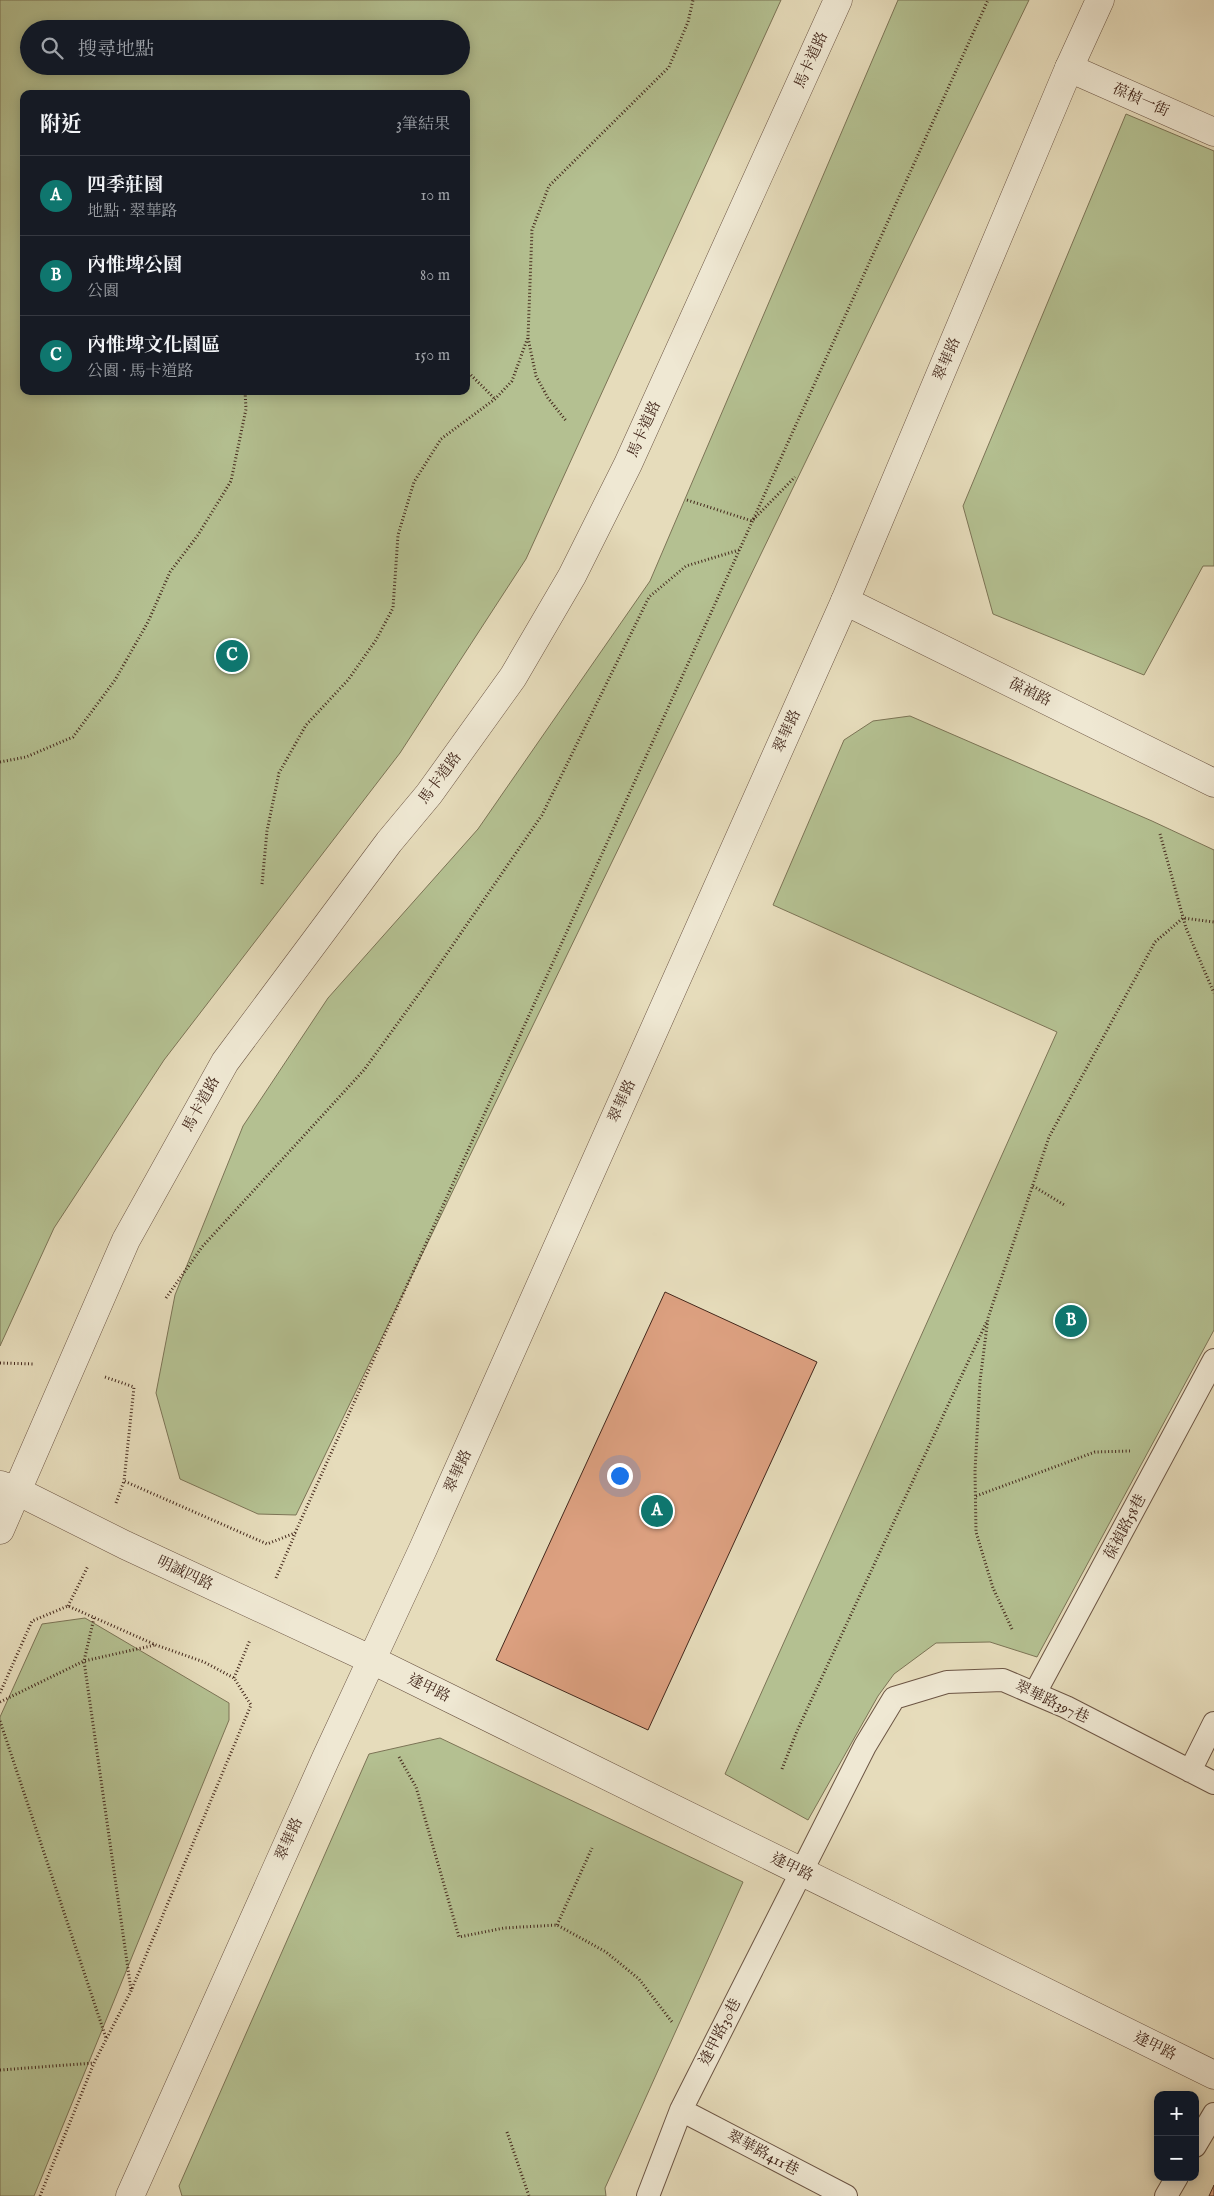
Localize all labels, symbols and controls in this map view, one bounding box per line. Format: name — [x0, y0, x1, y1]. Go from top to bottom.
search box — [20, 20, 470, 75]
street label: 馬卡道路 — [790, 29, 832, 91]
icon: search — [38, 34, 66, 62]
text: 搜尋地點 — [78, 38, 154, 62]
street label: 葆楨一街 — [1110, 79, 1172, 121]
text: 附近 — [40, 112, 82, 139]
text: 3筆結果 — [396, 115, 450, 135]
text: 四季莊園 — [87, 174, 163, 198]
text: A — [51, 186, 61, 206]
text: 10 m — [420, 186, 450, 206]
text: 地點 · 翠華路 — [87, 202, 178, 222]
text: 內惟埤公園 — [87, 254, 182, 278]
text: B — [51, 266, 61, 286]
text: 80 m — [420, 266, 450, 286]
text: 公園 — [87, 282, 119, 302]
text: 內惟埤文化園區 — [87, 334, 220, 358]
street label: 翠華路 — [929, 335, 965, 383]
text: C — [50, 346, 62, 366]
text: 150 m — [415, 346, 450, 366]
text: 公園 · 馬卡道路 — [87, 362, 194, 382]
street label: 馬卡道路 — [623, 398, 665, 460]
pin: C — [216, 637, 248, 675]
street label: 葆禎路 — [1006, 674, 1054, 710]
street label: 翠華路 — [769, 707, 805, 755]
street label: 馬卡道路 — [414, 748, 466, 808]
street label: 馬卡道路 — [178, 1073, 224, 1135]
street label: 翠華路 — [604, 1077, 640, 1125]
pin: B — [1055, 1302, 1087, 1340]
street label: 翠華路 — [440, 1447, 476, 1495]
your location — [607, 1463, 633, 1489]
street label: 葆禎路58巷 — [1100, 1491, 1150, 1563]
pin: A — [641, 1492, 673, 1530]
street label: 明誠四路 — [154, 1552, 216, 1594]
street label: 逢甲路 — [405, 1670, 453, 1706]
street label: 翠華路397巷 — [1012, 1677, 1092, 1727]
street label: 翠華路 — [271, 1815, 307, 1863]
street label: 逢甲路 — [768, 1849, 816, 1885]
street label: 逢甲路30巷 — [695, 1995, 745, 2069]
street label: 逢甲路 — [1131, 2028, 1179, 2064]
map controls — [1154, 2091, 1199, 2181]
button: + — [1154, 2091, 1199, 2136]
street label: 翠華路411巷 — [724, 2126, 802, 2180]
button: − — [1154, 2136, 1199, 2181]

